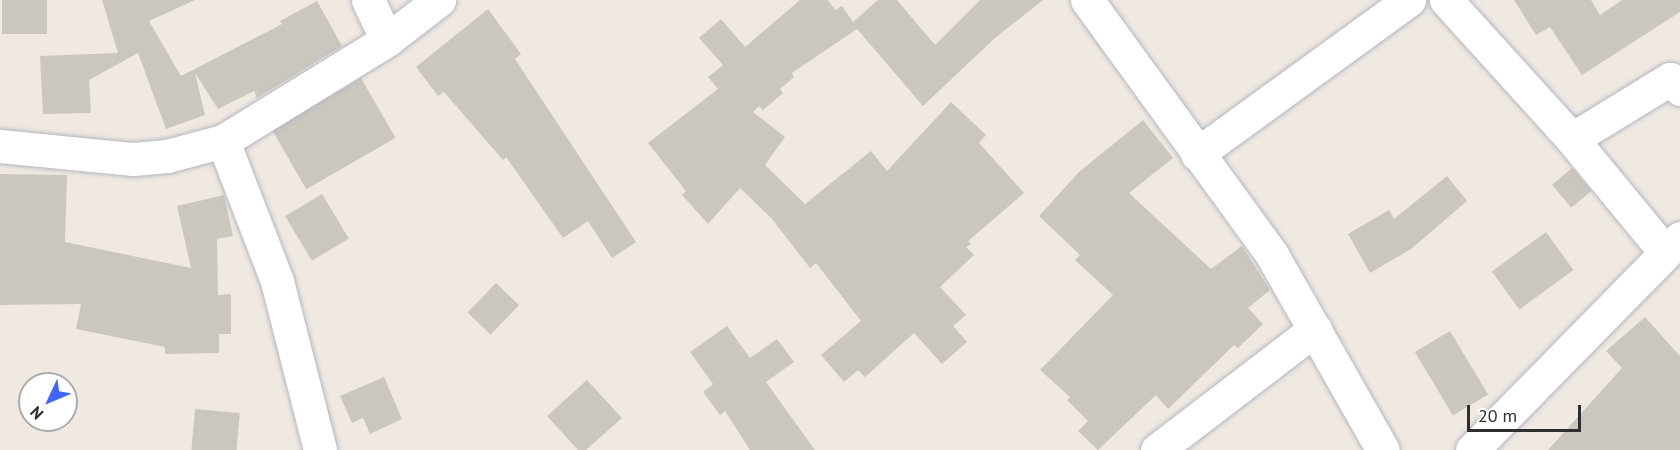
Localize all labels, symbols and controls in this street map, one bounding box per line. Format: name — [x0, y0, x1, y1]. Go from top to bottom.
north arrow — [18, 372, 78, 432]
scale bar — [1470, 393, 1584, 431]
text: N — [26, 402, 47, 424]
text: 20 m — [1478, 404, 1517, 427]

